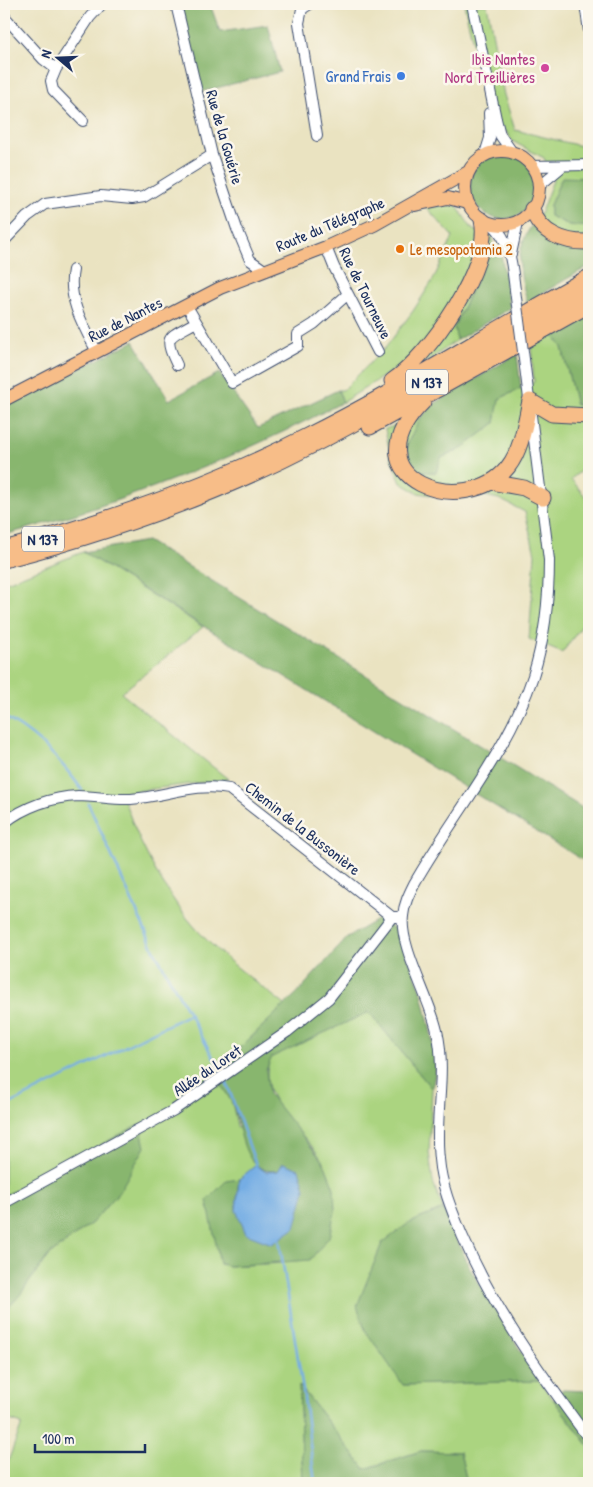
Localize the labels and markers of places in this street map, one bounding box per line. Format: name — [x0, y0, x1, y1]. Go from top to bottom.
place label: Ibis Nantes Nord Treillières — [445, 48, 535, 88]
marker: Ibis Nantes Nord Treillières — [539, 62, 551, 74]
place label: Grand Frais — [326, 65, 391, 87]
marker: Grand Frais — [395, 70, 407, 82]
place label: Le mesopotamia 2 — [410, 238, 513, 260]
marker: Le mesopotamia 2 — [394, 243, 406, 255]

